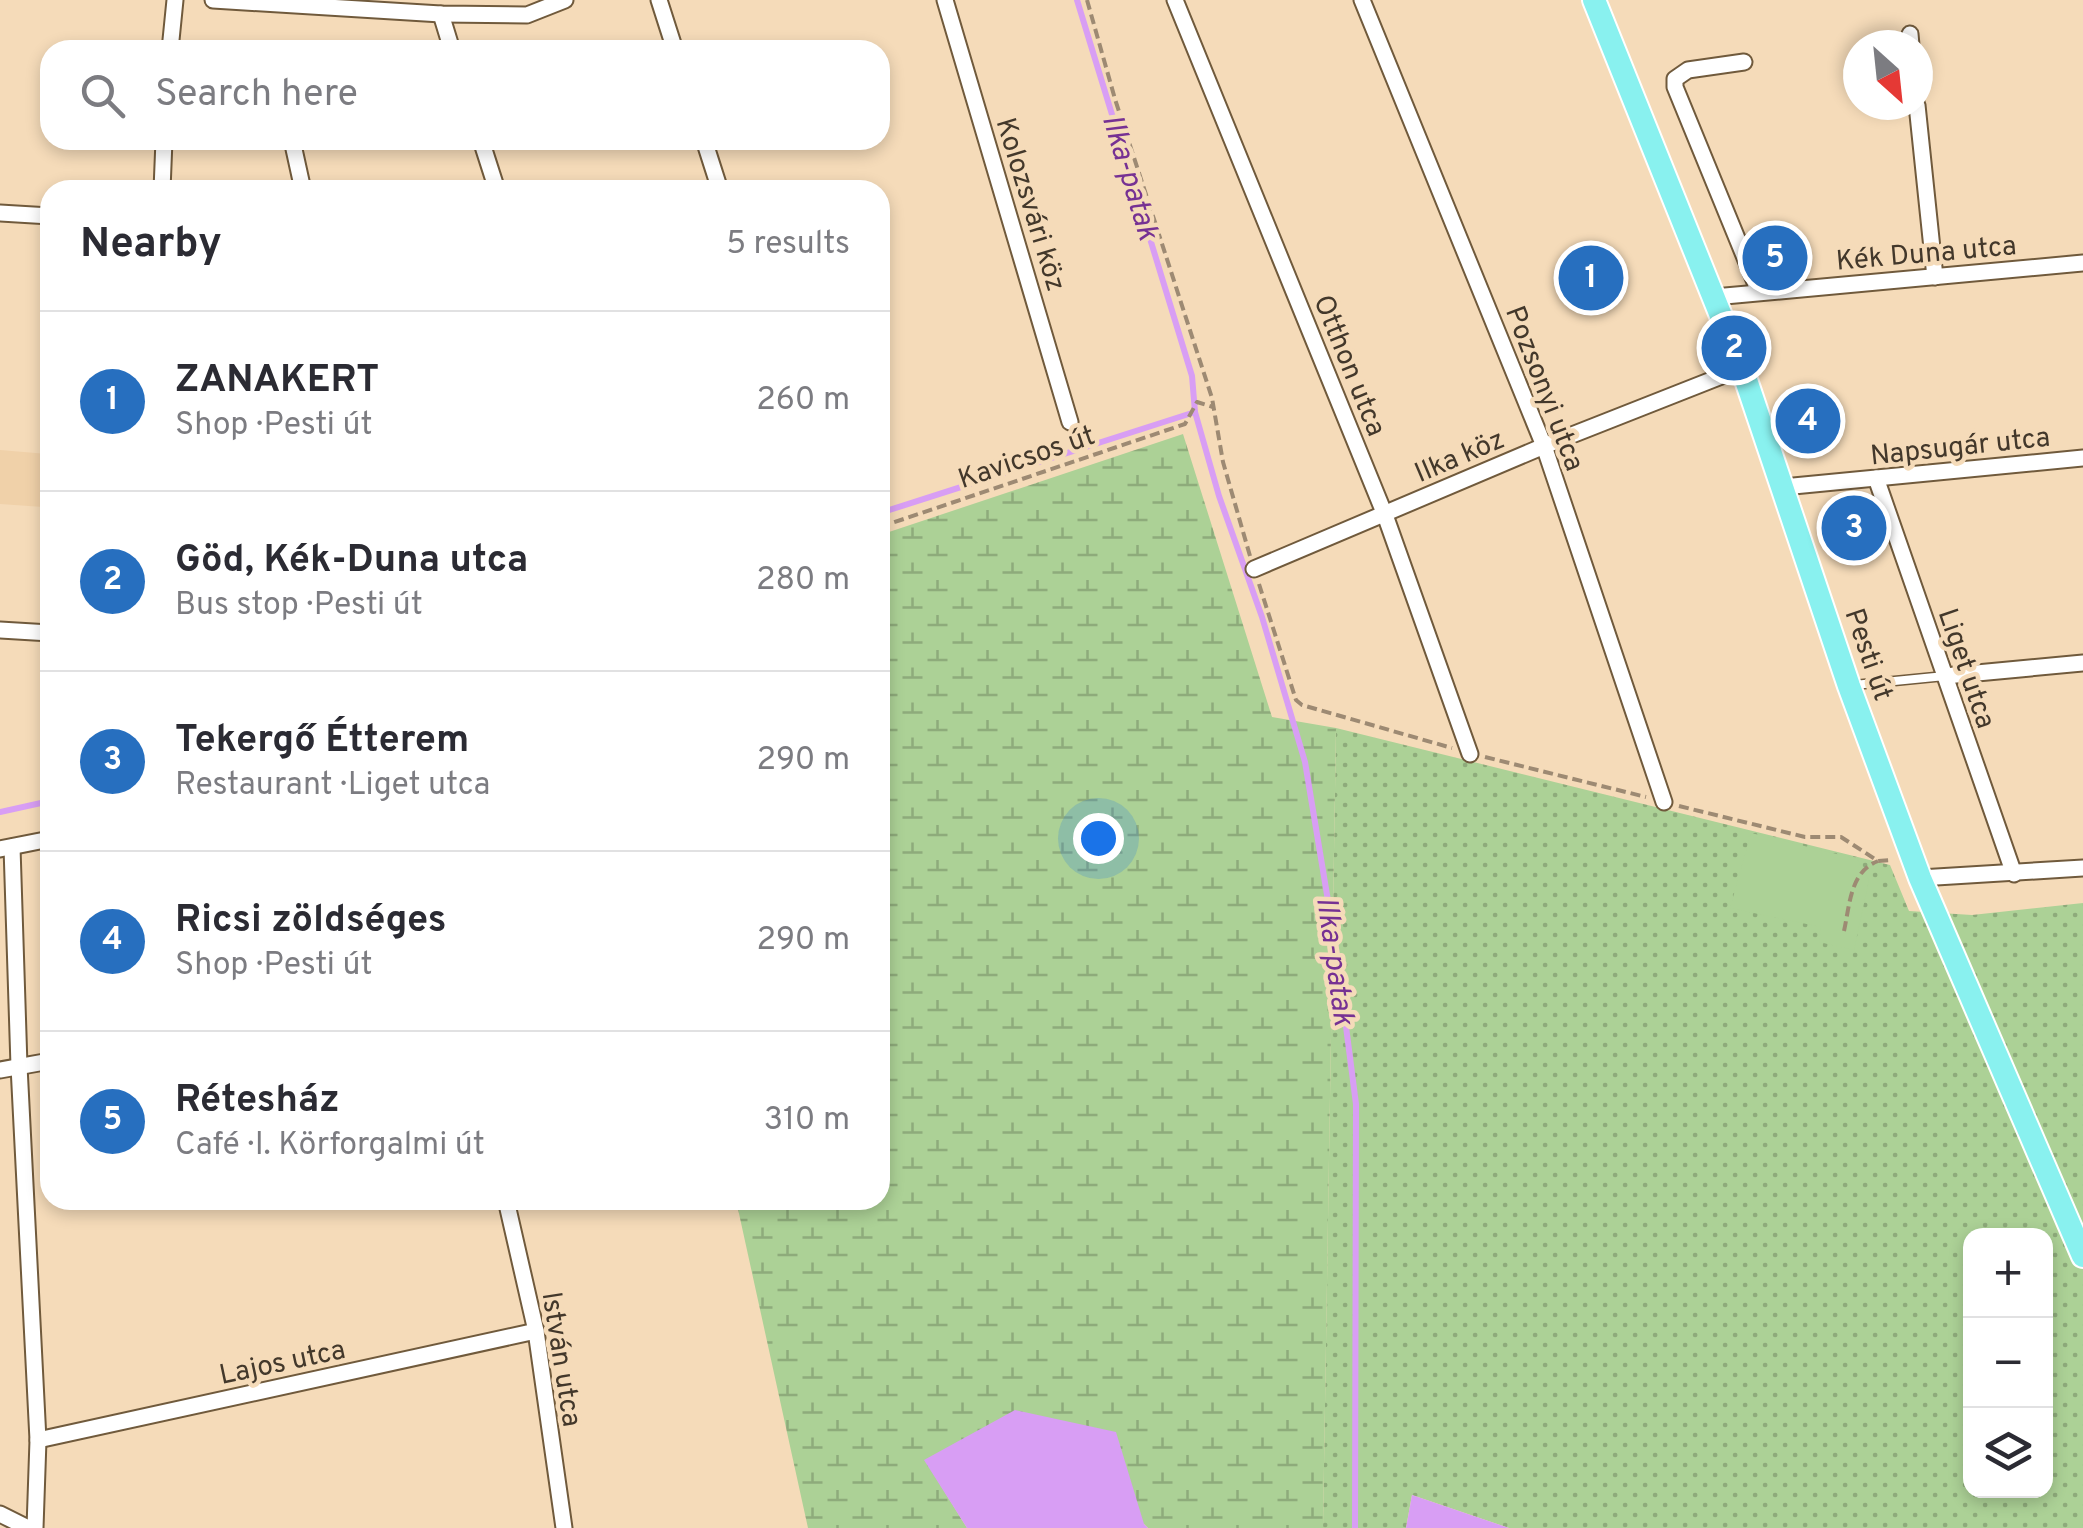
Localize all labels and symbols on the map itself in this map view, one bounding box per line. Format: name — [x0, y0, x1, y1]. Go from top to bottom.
north arrow — [1843, 30, 1933, 120]
water label: Ilka-patak — [1092, 110, 1165, 246]
street label: Kolozsvári köz — [986, 114, 1073, 296]
pin: 5 — [1742, 220, 1808, 296]
street label: Kék Duna utca — [1834, 229, 2018, 281]
pin: 1 — [1558, 240, 1624, 316]
street label: Otthon utca — [1304, 290, 1393, 442]
street label: Pozsonyi utca — [1495, 301, 1591, 477]
pin: 2 — [1702, 310, 1766, 386]
pin: 4 — [1776, 384, 1840, 458]
street label: Kavicsos út — [954, 419, 1100, 499]
street label: Napsugár utca — [1869, 421, 2052, 475]
street label: Ilka köz — [1410, 423, 1511, 493]
pin: 3 — [1822, 490, 1886, 566]
street label: Pesti út — [1835, 604, 1900, 706]
street label: Liget utca — [1928, 604, 2003, 734]
your location — [1073, 813, 1124, 864]
water label: Ilka-patak — [1306, 895, 1361, 1029]
street label: István utca — [532, 1289, 588, 1430]
street label: Lajos utca — [216, 1333, 349, 1395]

